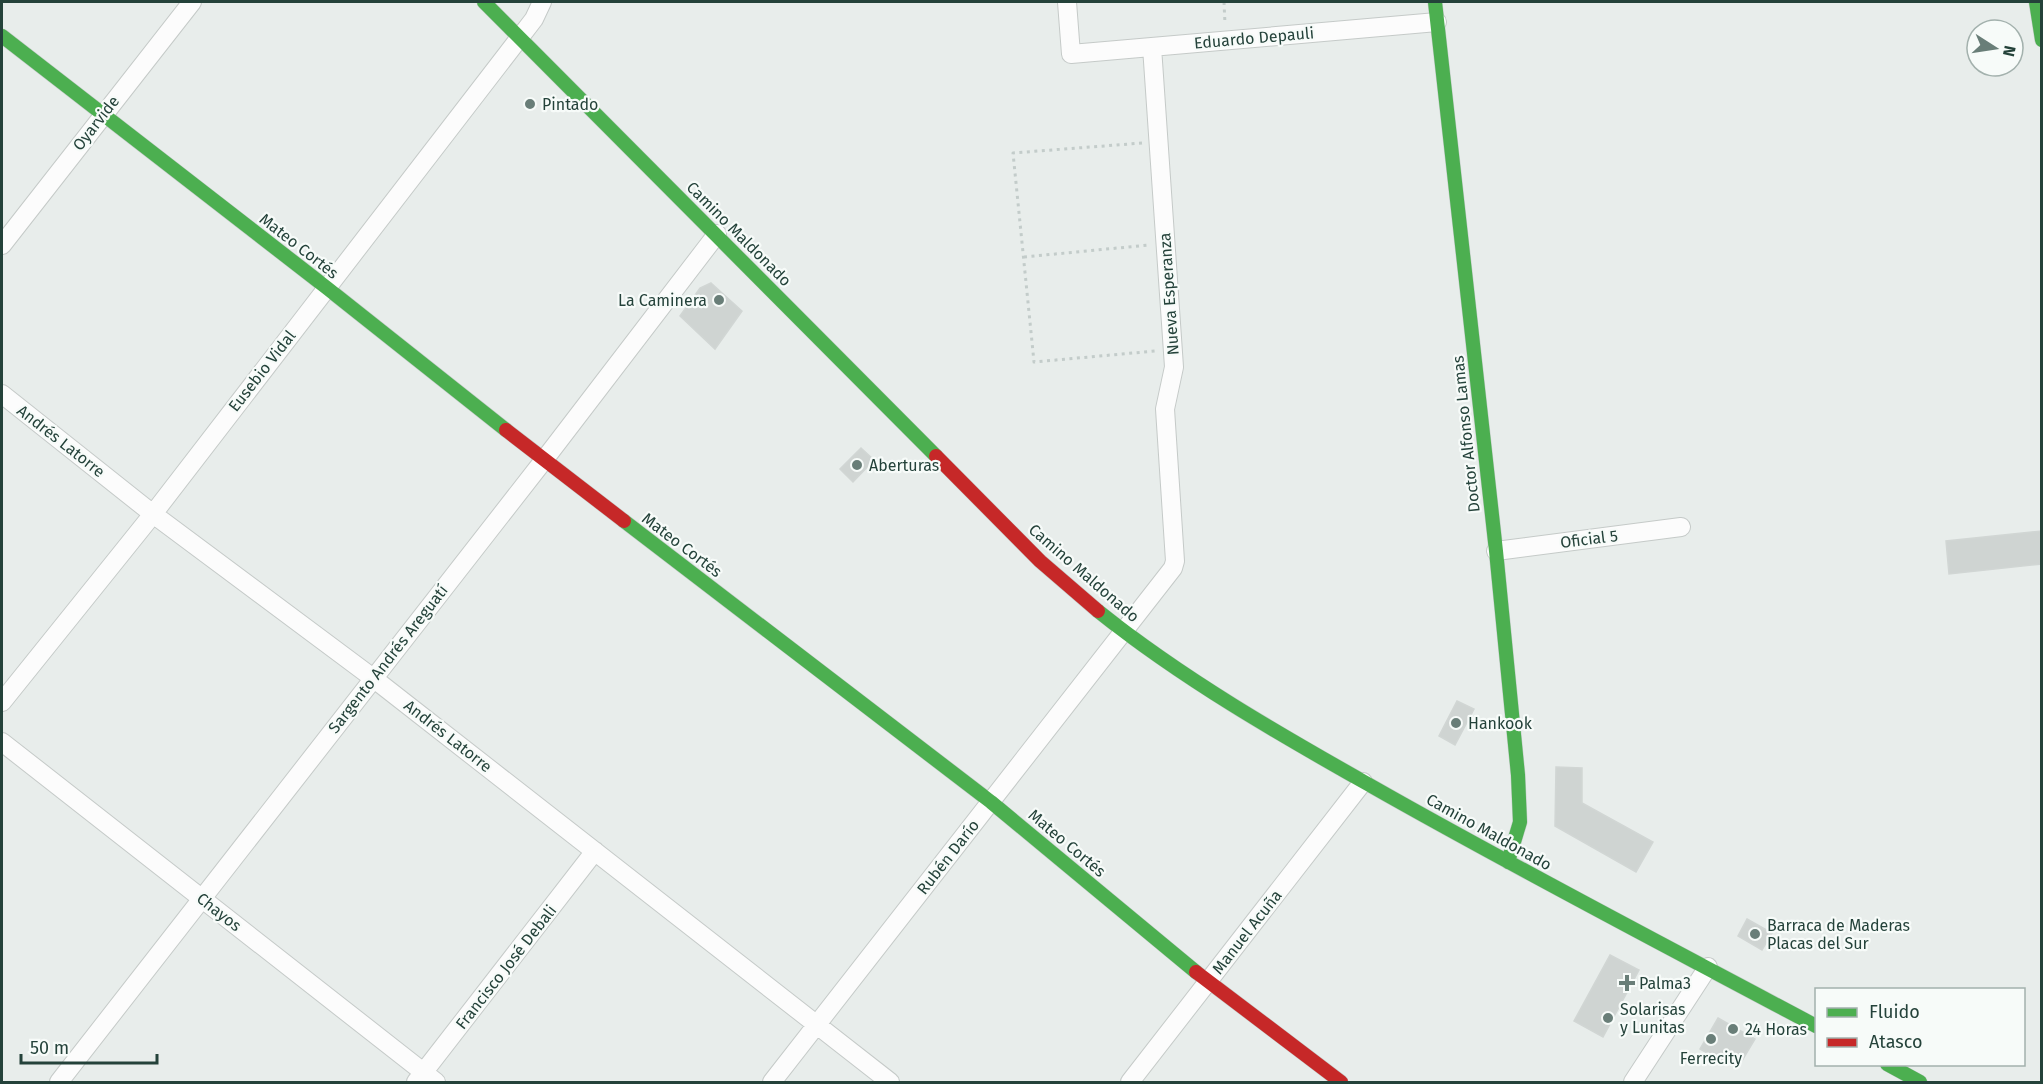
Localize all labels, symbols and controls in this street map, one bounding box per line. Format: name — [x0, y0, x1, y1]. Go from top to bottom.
north arrow — [1965, 18, 2025, 78]
street label: Eduardo Depauli — [1193, 23, 1315, 53]
text: N — [1999, 44, 2020, 58]
street label: Oyarvide — [69, 92, 123, 154]
place label: Pintado — [542, 95, 598, 114]
marker: Pintado — [523, 97, 537, 111]
street label: Camino Maldonado — [683, 178, 795, 290]
street label: Mateo Cortés — [256, 209, 342, 283]
street label: Nueva Esperanza — [1155, 232, 1183, 356]
place label: La Caminera — [618, 291, 707, 310]
marker: La Caminera — [712, 293, 726, 307]
street label: Eusebio Vidal — [224, 326, 300, 415]
street label: Doctor Alfonso Lamas — [1448, 355, 1484, 513]
street label: Andrés Latorre — [13, 401, 109, 481]
place label: Aberturas — [869, 456, 939, 475]
marker: Aberturas — [850, 458, 864, 472]
street label: Mateo Cortés — [638, 509, 726, 581]
street label: Camino Maldonado — [1025, 520, 1143, 626]
street label: Oficial 5 — [1559, 526, 1619, 552]
street label: Sargento Andrés Areguatí — [324, 581, 452, 737]
street label: Andrés Latorre — [400, 696, 496, 776]
place label: Hankook — [1468, 714, 1533, 733]
marker: Hankook — [1449, 716, 1463, 730]
street label: Camino Maldonado — [1423, 790, 1555, 874]
street label: Mateo Cortés — [1025, 805, 1109, 881]
street label: Rubén Darío — [913, 816, 983, 898]
street label: Manuel Acuña — [1208, 886, 1286, 978]
street label: Chayos — [193, 889, 245, 935]
street label: Francisco José Debali — [452, 901, 560, 1033]
place label: Barraca de Maderas Placas del Sur — [1767, 916, 1910, 953]
marker: Barraca de Maderas Placas del Sur — [1748, 927, 1762, 941]
place label: Palma3 — [1639, 974, 1691, 993]
marker: Palma3 — [1620, 976, 1634, 990]
legend — [1815, 988, 2025, 1066]
place label: Solarisas y Lunitas — [1620, 1000, 1685, 1037]
text: Fluido — [1869, 1001, 1920, 1023]
marker: Solarisas y Lunitas — [1601, 1011, 1615, 1025]
place label: 24 Horas — [1745, 1020, 1807, 1039]
marker: 24 Horas — [1726, 1022, 1740, 1036]
scale bar — [21, 1027, 158, 1065]
text: Atasco — [1869, 1031, 1922, 1053]
marker: Ferrecity — [1704, 1032, 1718, 1046]
text: 50 m — [30, 1037, 69, 1059]
place label: Ferrecity — [1680, 1049, 1742, 1068]

